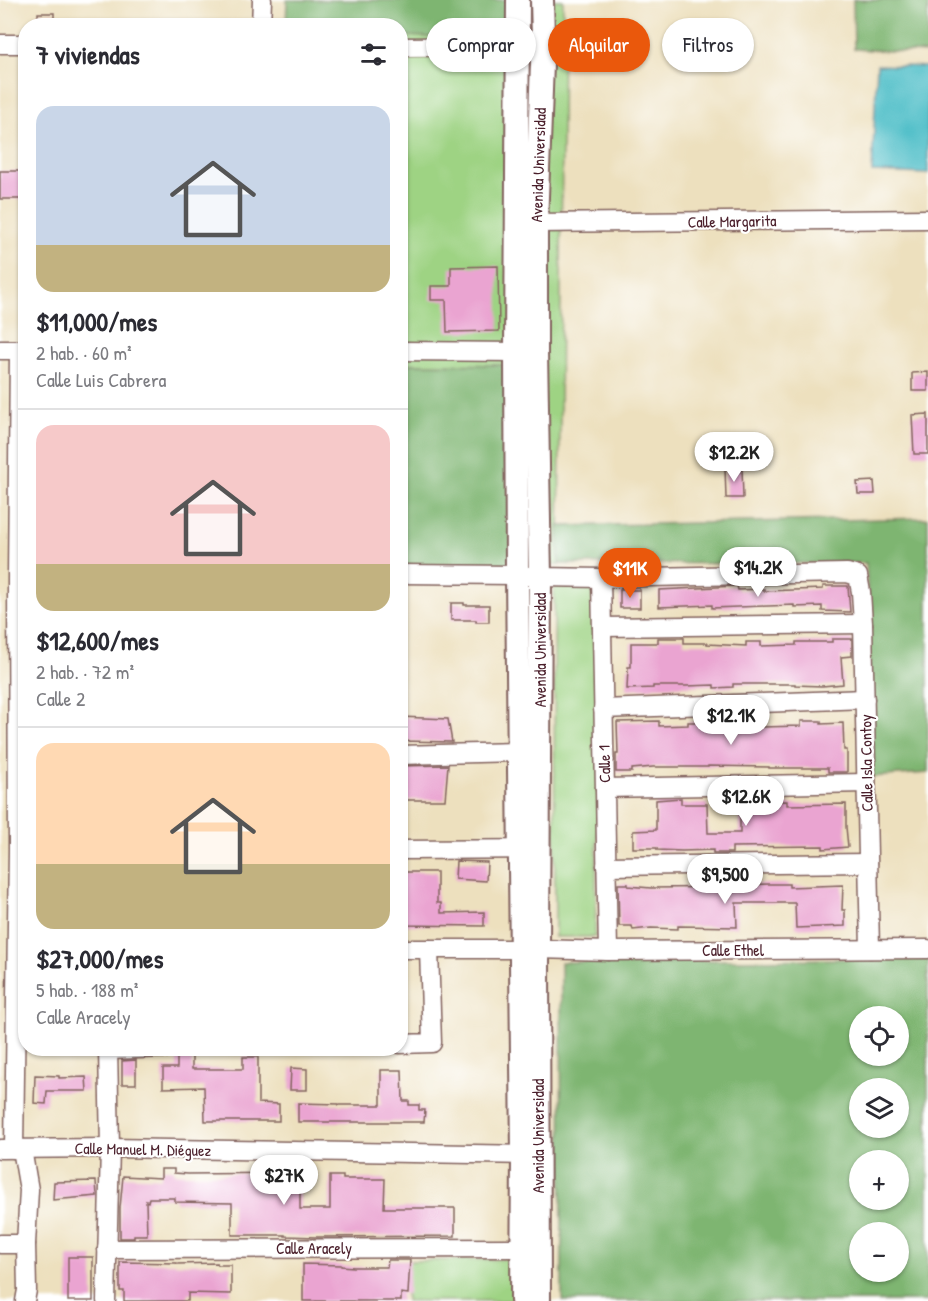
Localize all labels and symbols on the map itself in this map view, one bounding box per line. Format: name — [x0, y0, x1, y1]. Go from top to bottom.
street label: Avenida Universidad — [525, 107, 551, 223]
street label: Calle Margarita — [687, 209, 777, 233]
pin: $12.2K — [685, 432, 783, 483]
pin: $14.2K — [709, 547, 807, 598]
pin: $11K — [594, 548, 666, 599]
street label: Avenida Universidad — [529, 593, 551, 707]
pin: $12.1K — [682, 695, 780, 746]
street label: Calle Isla Contoy — [854, 714, 878, 812]
street label: Calle 1 — [593, 745, 615, 783]
pin: $12.6K — [697, 776, 795, 827]
pin: $9,500 — [676, 854, 774, 905]
street label: Calle Ethel — [702, 939, 765, 961]
street label: Avenida Universidad — [527, 1079, 549, 1193]
street label: Calle Manuel M. Diéguez — [75, 1137, 212, 1161]
pin: $27K — [248, 1155, 320, 1206]
street label: Calle Aracely — [276, 1237, 352, 1259]

